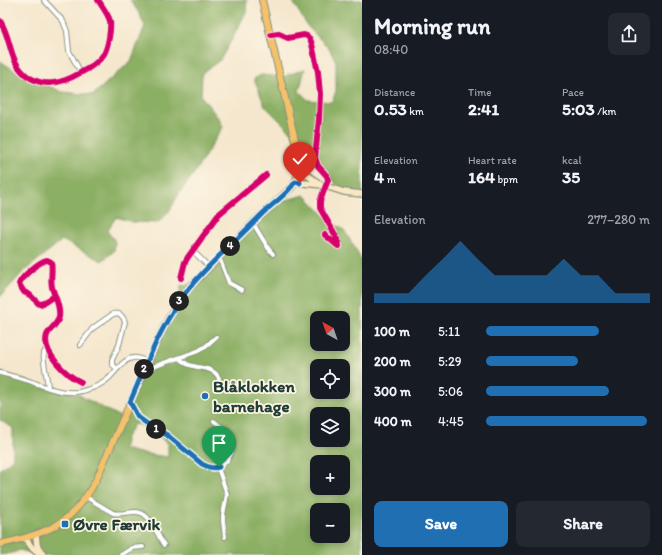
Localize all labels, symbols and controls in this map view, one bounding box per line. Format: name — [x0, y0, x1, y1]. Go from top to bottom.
text: Morning run — [374, 13, 490, 40]
button: share — [608, 13, 650, 55]
text: 08:40 — [374, 42, 408, 57]
text: Distance — [374, 86, 415, 99]
text: Time — [468, 86, 491, 99]
text: Pace — [562, 86, 584, 99]
text: 0.53 — [374, 99, 407, 119]
text: 2:41 — [468, 99, 499, 119]
text: 5:03 — [562, 99, 595, 119]
text: km — [407, 105, 424, 118]
text: /km — [595, 105, 616, 118]
pin — [283, 142, 317, 183]
icon: check — [289, 148, 311, 170]
text: Elevation — [374, 154, 418, 167]
text: Heart rate — [468, 154, 517, 167]
text: kcal — [562, 154, 582, 167]
text: 4 — [374, 167, 384, 187]
text: 164 — [468, 167, 495, 187]
text: 35 — [562, 167, 580, 187]
text: m — [384, 173, 396, 186]
text: bpm — [495, 173, 518, 186]
text: Elevation — [374, 212, 426, 227]
text: 277–280 m — [587, 212, 650, 227]
pin: 4 — [220, 236, 240, 256]
text: 4 — [227, 239, 233, 252]
pin: 3 — [169, 291, 189, 311]
text: 3 — [176, 294, 182, 307]
north arrow — [310, 311, 350, 351]
map controls — [310, 311, 350, 543]
text: 100 m — [374, 324, 410, 339]
text: 5:11 — [438, 324, 460, 339]
text: 200 m — [374, 354, 411, 369]
text: 5:29 — [438, 354, 462, 369]
pin: 2 — [134, 359, 154, 379]
button: locate — [310, 359, 350, 399]
text: 2 — [141, 362, 147, 375]
place label: Blåklokken barnehage — [213, 376, 295, 417]
text: 300 m — [374, 384, 411, 399]
text: 5:06 — [438, 384, 463, 399]
marker: Blåklokken barnehage — [200, 391, 210, 401]
button: layers — [310, 407, 350, 447]
text: 400 m — [374, 414, 412, 429]
text: 4:45 — [438, 414, 464, 429]
pin: 1 — [146, 419, 166, 439]
text: 1 — [153, 422, 159, 435]
pin — [202, 426, 236, 467]
icon: arrive — [208, 432, 230, 454]
button: + — [310, 455, 350, 495]
button: Save — [374, 501, 508, 547]
button: Share — [516, 501, 650, 547]
button: − — [310, 503, 350, 543]
place label: Øvre Færvik — [73, 514, 161, 534]
marker: Øvre Færvik — [60, 519, 70, 529]

